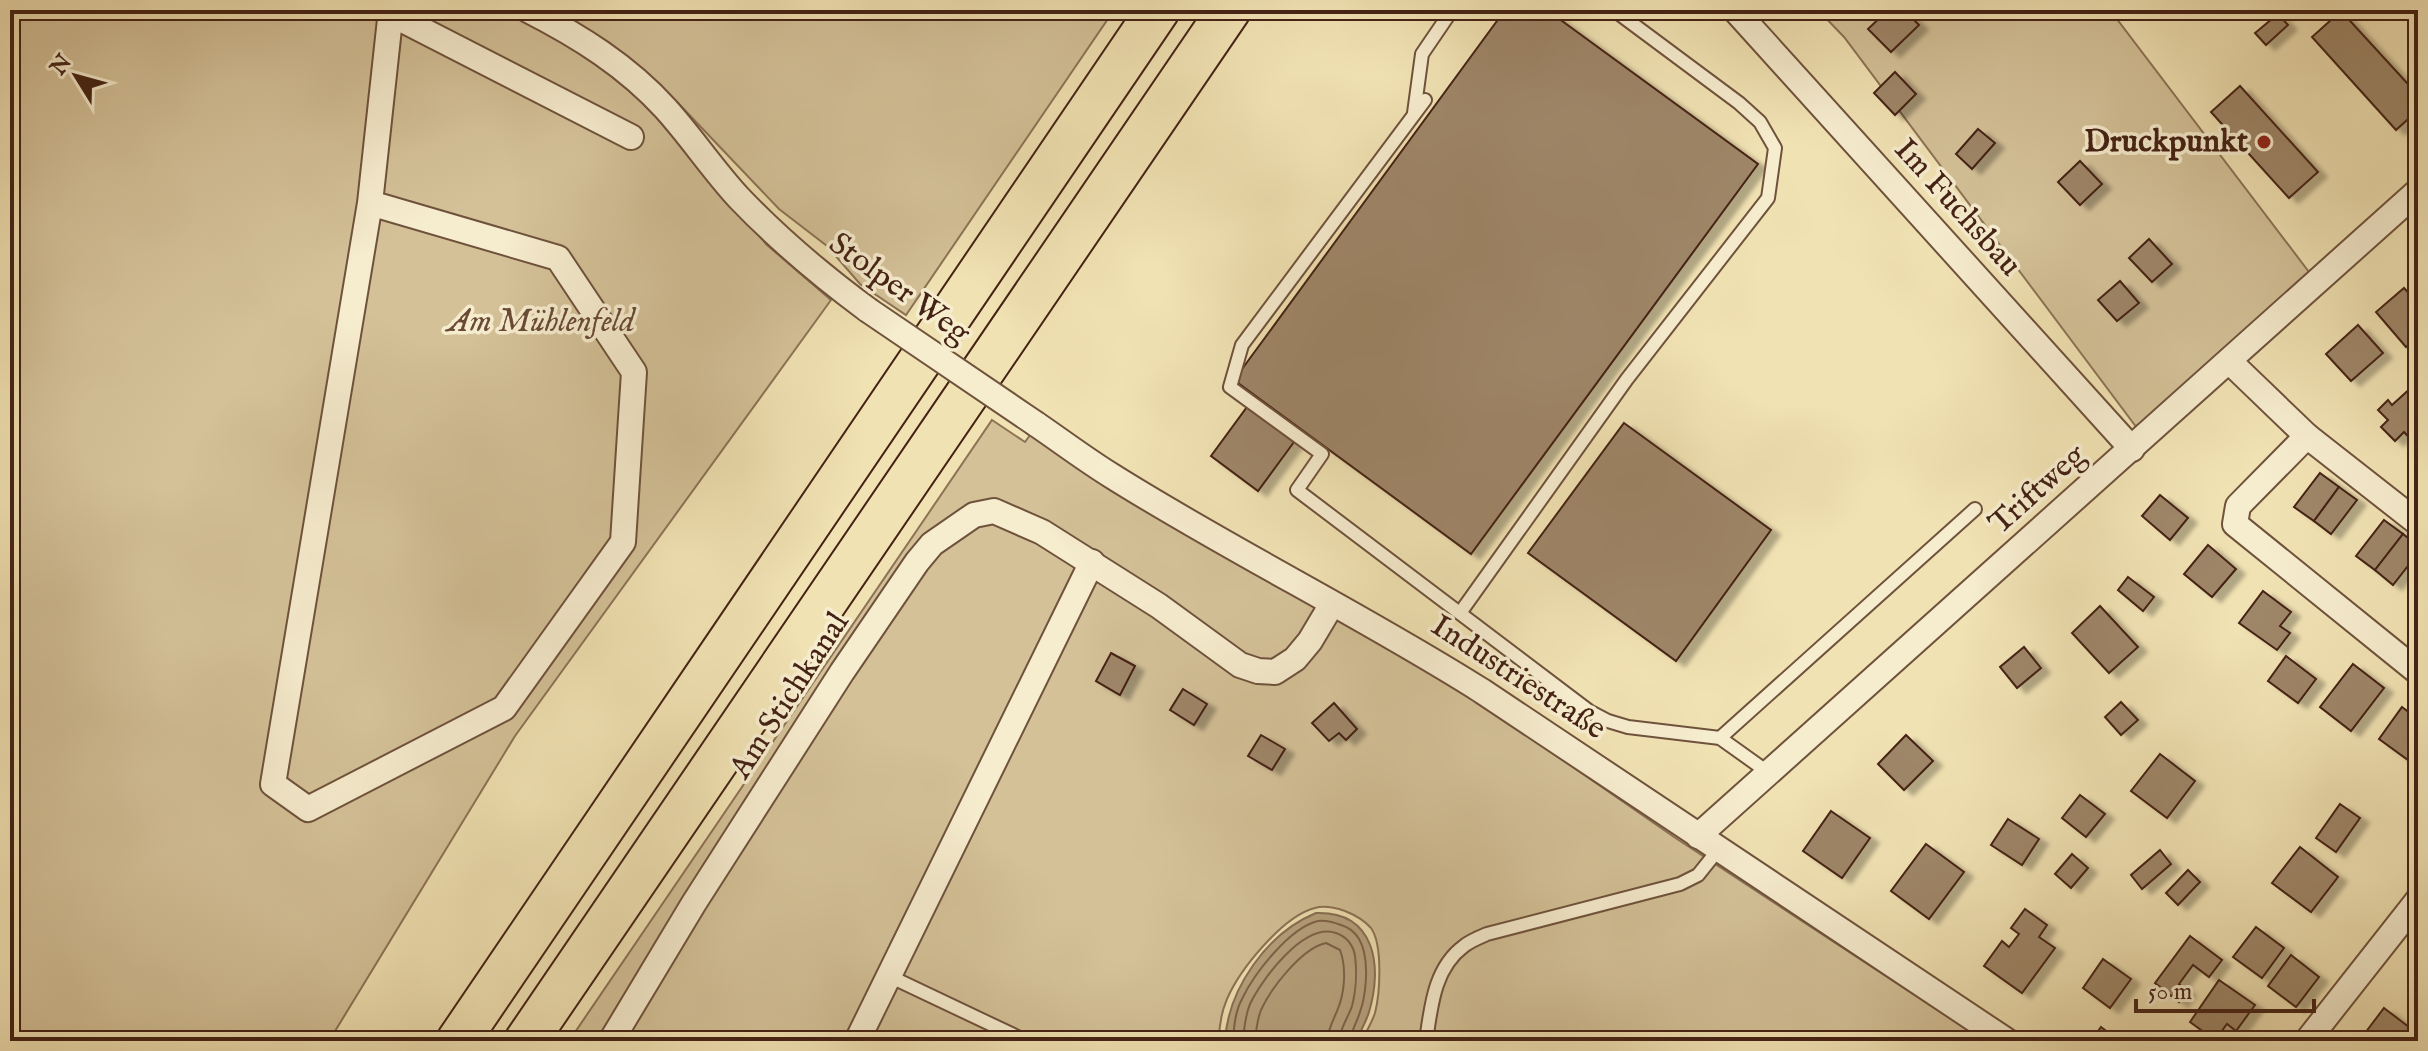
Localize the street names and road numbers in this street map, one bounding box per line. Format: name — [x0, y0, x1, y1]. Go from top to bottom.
street label: Im Fuchsbau — [1884, 130, 2030, 286]
street label: Stolper Weg — [820, 224, 978, 354]
street label: Triftweg — [1981, 435, 2096, 544]
street label: Am Stichkanal — [720, 605, 859, 788]
street label: Industriestraße — [1423, 606, 1613, 750]

